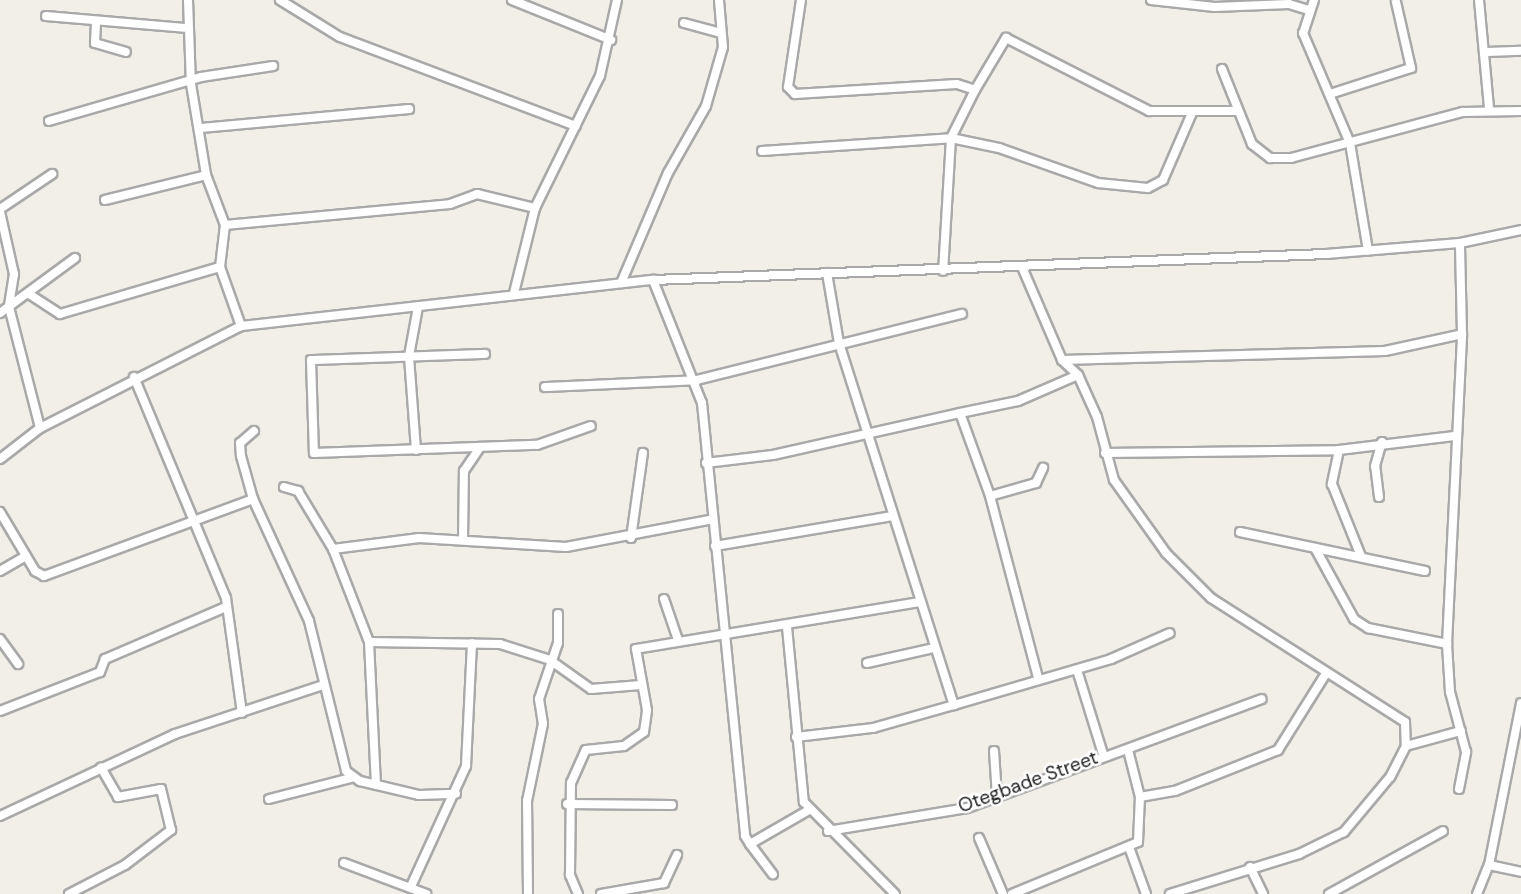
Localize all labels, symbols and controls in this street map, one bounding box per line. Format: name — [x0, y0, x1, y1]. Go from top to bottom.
street label: Otegbade Street — [955, 746, 1101, 818]

